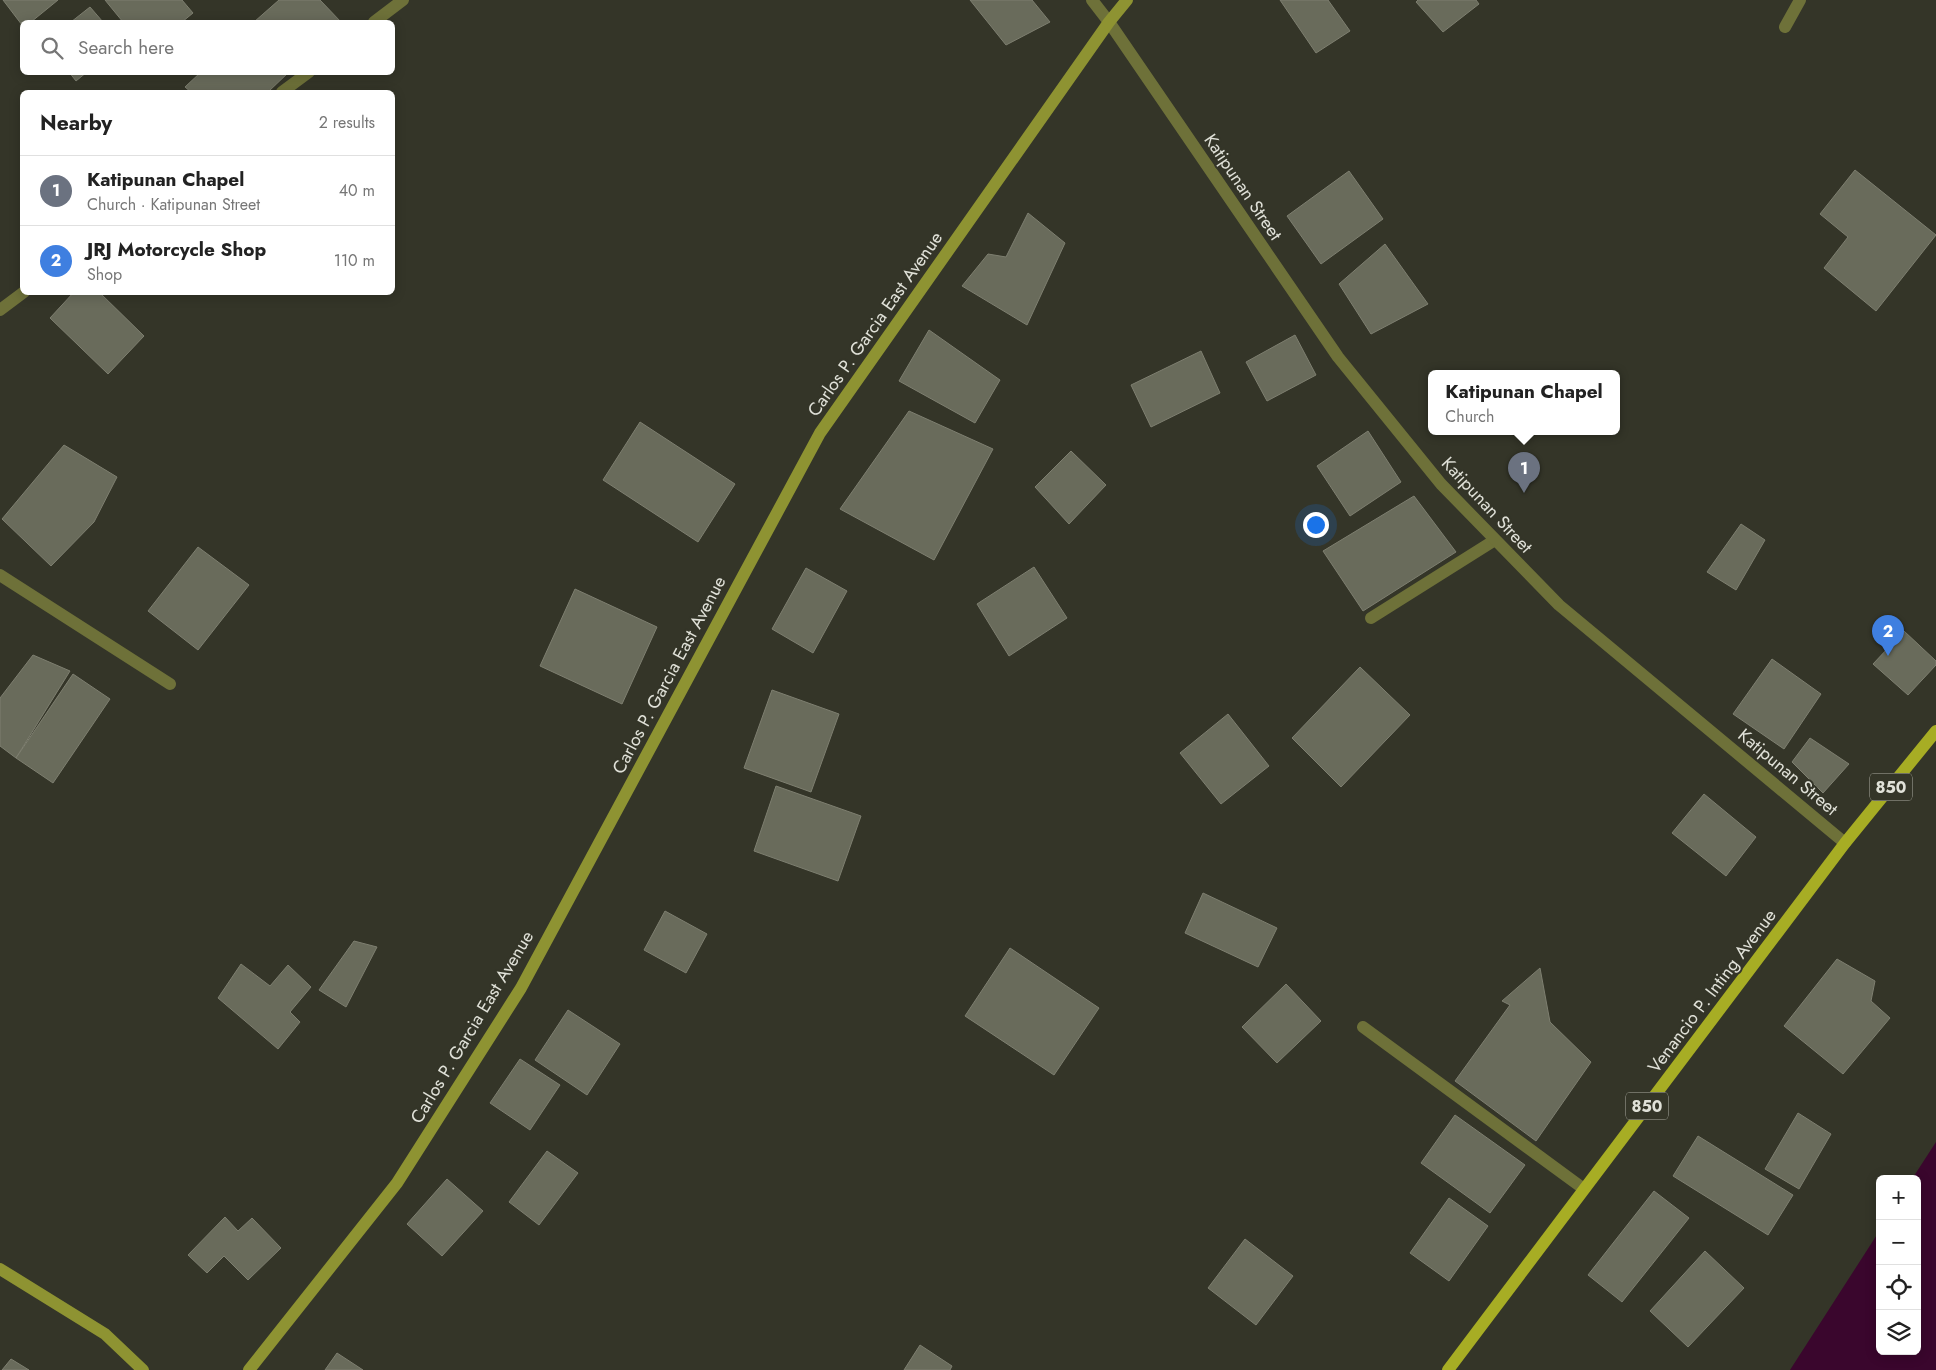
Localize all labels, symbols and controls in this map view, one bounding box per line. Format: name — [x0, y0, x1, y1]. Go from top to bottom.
search box — [20, 20, 395, 75]
icon: search — [38, 34, 66, 62]
text: Search here — [78, 34, 174, 61]
text: Nearby — [40, 108, 112, 138]
text: 2 results — [319, 111, 375, 134]
street label: Katipunan Street — [1198, 129, 1289, 246]
text: Katipunan Chapel — [87, 166, 244, 193]
text: 1 — [52, 179, 60, 202]
text: 40 m — [339, 179, 375, 202]
text: Church · Katipunan Street — [87, 193, 260, 216]
street label: Carlos P. Garcia East Avenue — [801, 226, 949, 422]
text: JRJ Motorcycle Shop — [87, 236, 266, 263]
text: 2 — [51, 249, 61, 272]
text: 110 m — [334, 249, 375, 272]
text: Shop — [87, 263, 122, 286]
popup — [1428, 370, 1620, 435]
text: Katipunan Chapel — [1445, 378, 1603, 405]
text: Church — [1445, 405, 1494, 428]
street label: Katipunan Street — [1435, 451, 1539, 560]
pin: 1 — [1508, 452, 1540, 493]
your location — [1303, 512, 1329, 538]
street label: Carlos P. Garcia East Avenue — [606, 571, 732, 779]
pin: 2 — [1872, 615, 1904, 656]
street label: Katipunan Street — [1732, 722, 1844, 822]
road number: 850 — [1870, 774, 1912, 800]
street label: Venancio P. Inting Avenue — [1642, 904, 1782, 1078]
street label: Carlos P. Garcia East Avenue — [404, 926, 540, 1128]
road number: 850 — [1626, 1092, 1668, 1120]
map controls — [1876, 1175, 1921, 1355]
button: + — [1876, 1175, 1921, 1220]
button: − — [1876, 1220, 1921, 1265]
button: locate — [1876, 1265, 1921, 1310]
button: layers — [1876, 1310, 1921, 1355]

